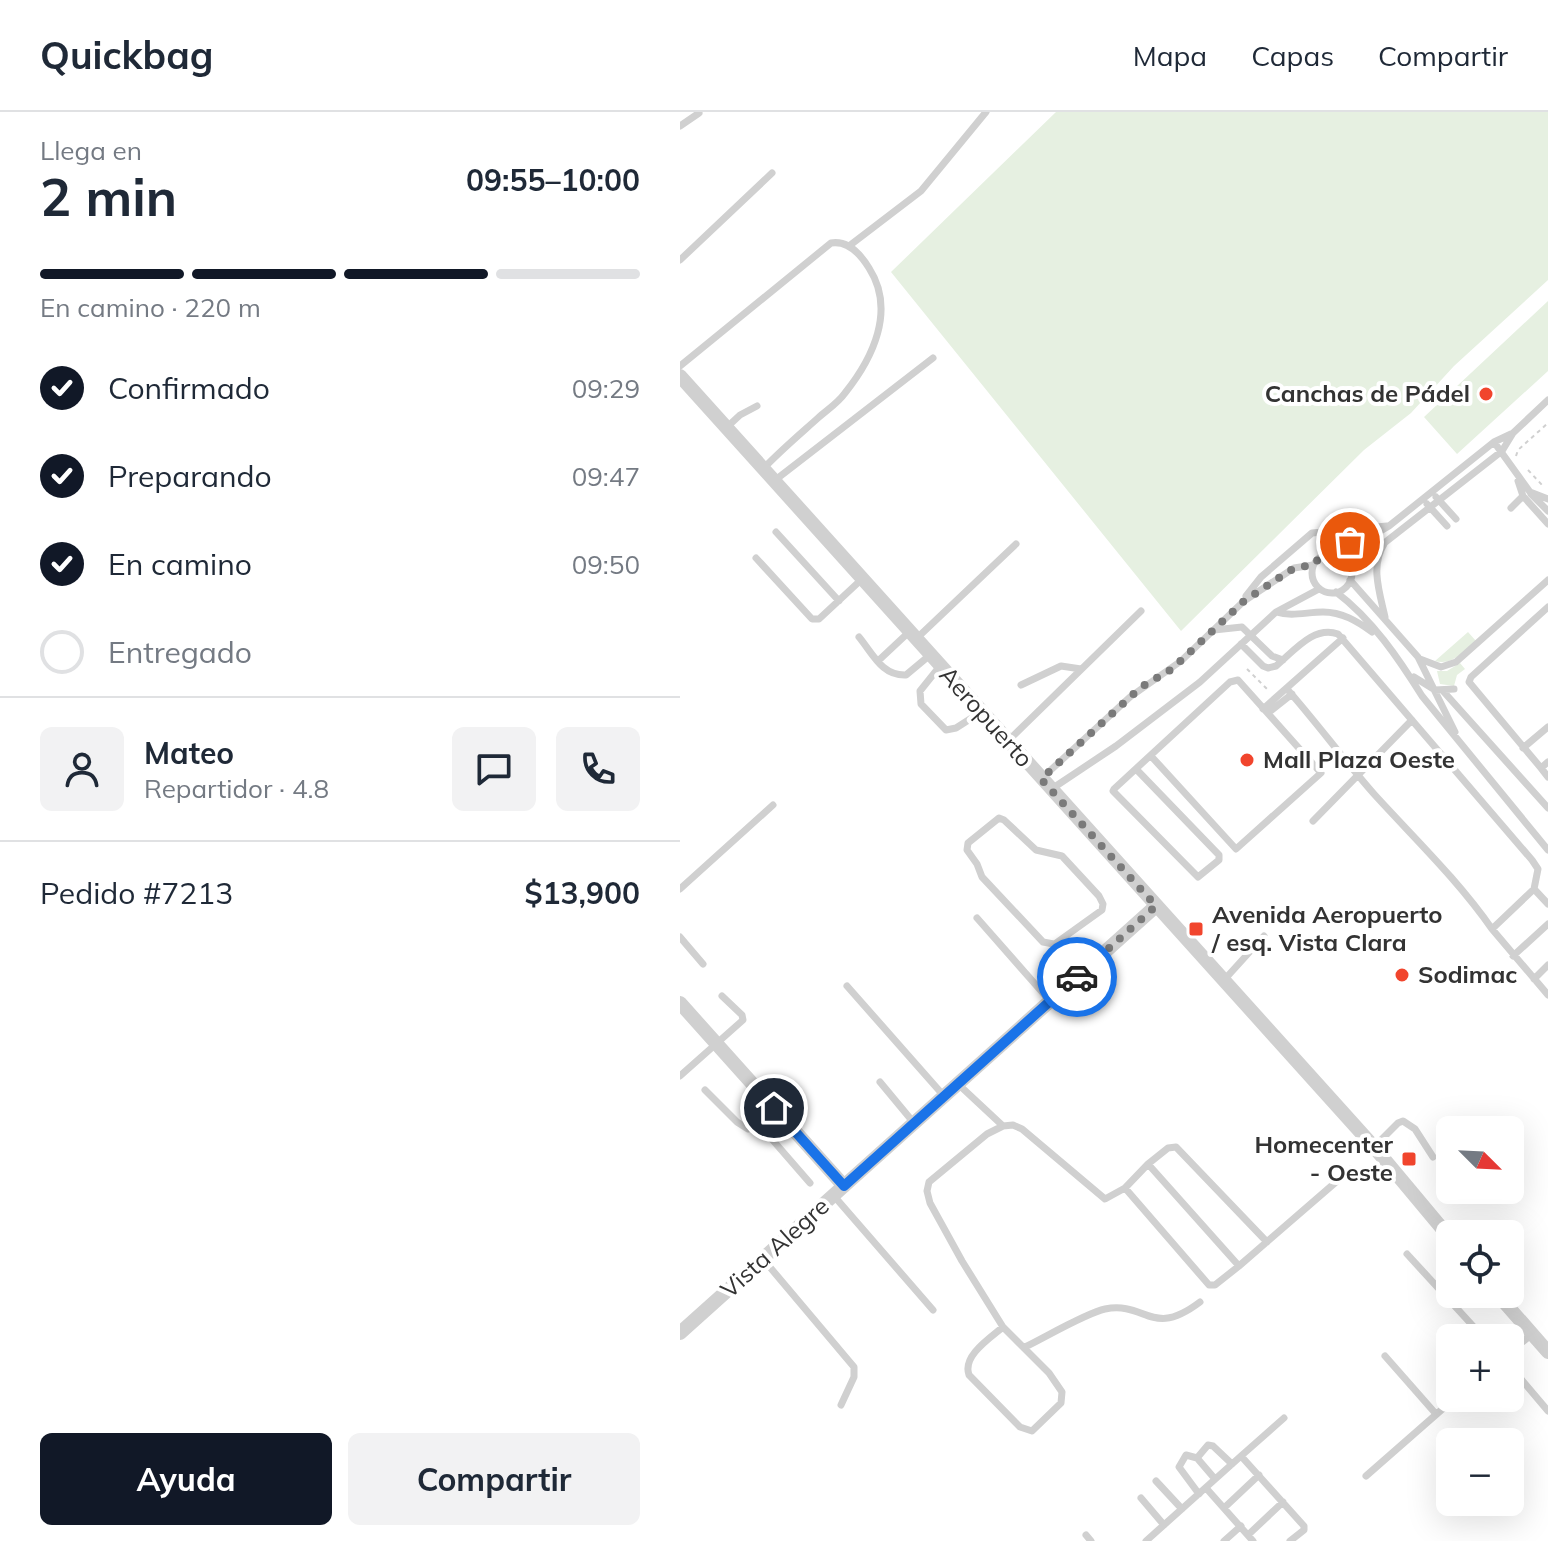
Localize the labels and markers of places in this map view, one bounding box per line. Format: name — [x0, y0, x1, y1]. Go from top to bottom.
place label: Canchas de Pádel — [1265, 378, 1470, 408]
marker: Canchas de Pádel — [1477, 385, 1495, 403]
pin — [1316, 508, 1384, 576]
place label: Mall Plaza Oeste — [1263, 744, 1455, 774]
marker: Mall Plaza Oeste — [1238, 751, 1256, 769]
place label: Avenida Aeropuerto / esq. Vista Clara — [1211, 899, 1442, 957]
marker: Avenida Aeropuerto / esq. Vista Clara — [1187, 920, 1205, 938]
place label: Sodimac — [1418, 959, 1517, 989]
marker: Sodimac — [1393, 966, 1411, 984]
pin — [740, 1074, 808, 1142]
place label: Homecenter - Oeste — [1254, 1129, 1394, 1187]
marker: Homecenter - Oeste — [1400, 1150, 1418, 1168]

